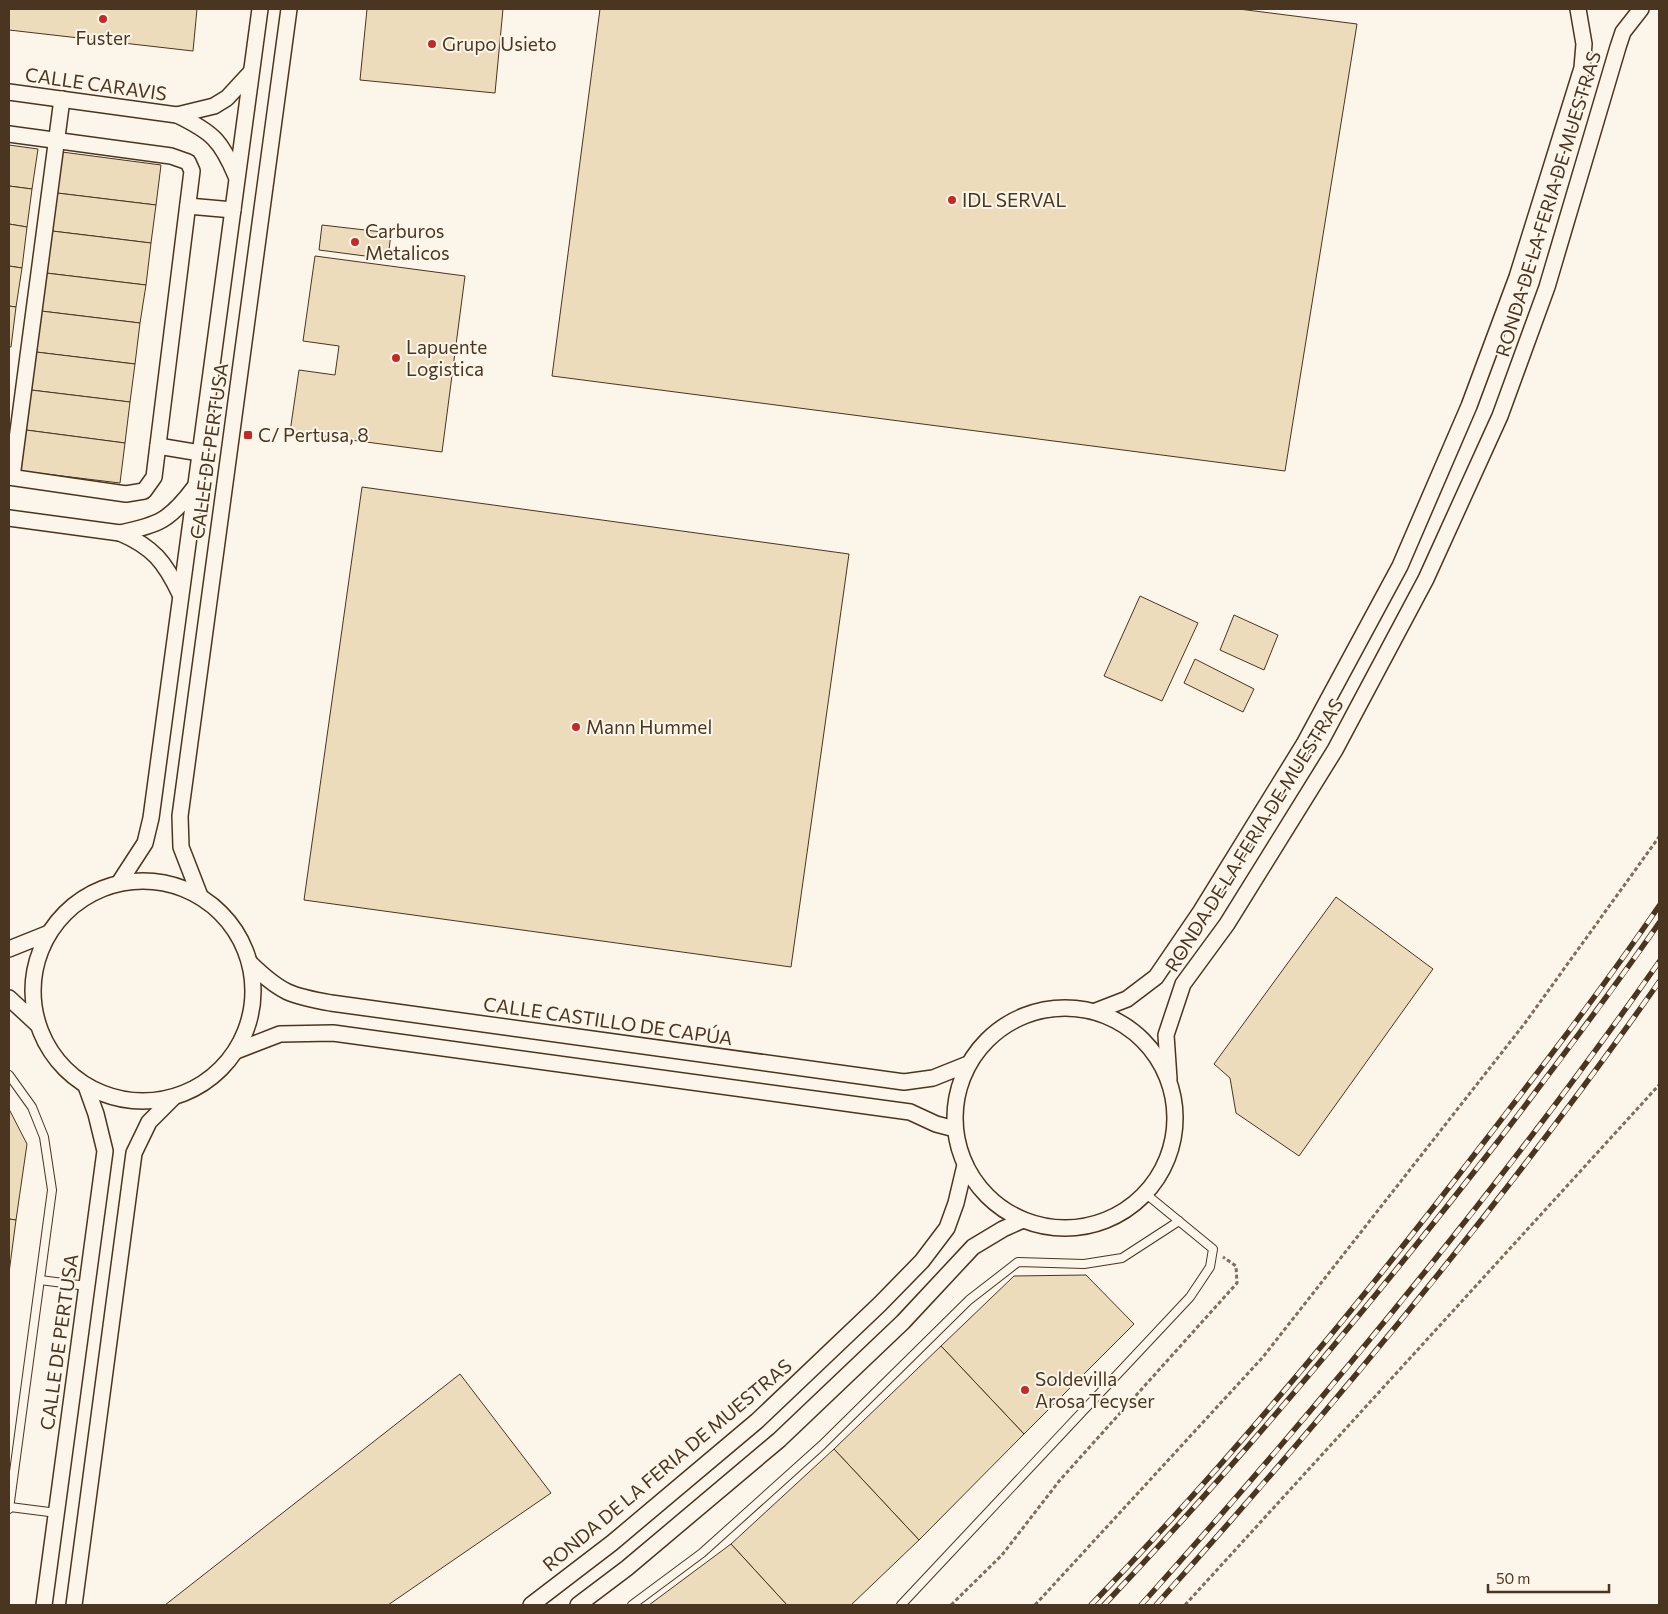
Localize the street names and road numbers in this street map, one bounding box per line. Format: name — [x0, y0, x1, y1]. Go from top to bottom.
street label: RONDA DE LA FERIA DE MUESTRAS — [1490, 48, 1605, 359]
street label: CALLE CARAVIS — [24, 62, 168, 105]
street label: CALLE DE PERTUSA — [185, 361, 232, 540]
street label: RONDA DE LA FERIA DE MUESTRAS — [1160, 694, 1348, 976]
street label: CALLE CASTILLO DE CAPÚA — [482, 991, 734, 1049]
street label: CALLE DE PERTUSA — [35, 1252, 82, 1431]
street label: RONDA DE LA FERIA DE MUESTRAS — [537, 1354, 796, 1576]

